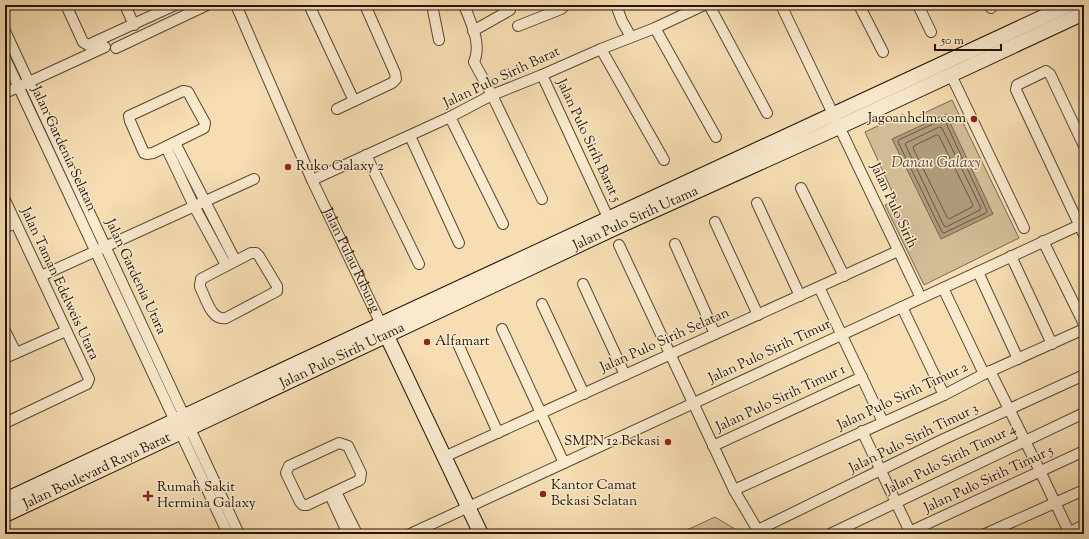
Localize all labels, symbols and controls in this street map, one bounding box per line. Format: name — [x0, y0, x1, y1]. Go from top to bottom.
scale bar — [935, 26, 1001, 52]
text: 50 m — [940, 32, 964, 50]
street label: Jalan Pulo Sirih Barat — [440, 42, 564, 114]
street label: Jalan Pulo Sirih Barat 5 — [550, 75, 626, 206]
street label: Jalan Gardenia Selatan — [25, 82, 101, 215]
place label: Jagoanhelm.com — [867, 109, 966, 129]
marker: Jagoanhelm.com — [969, 114, 979, 124]
water label: Danau Galaxy — [891, 153, 981, 174]
place label: Ruko Galaxy 2 — [296, 157, 384, 177]
street label: Jalan Pulo Sirih — [864, 159, 922, 252]
marker: Ruko Galaxy 2 — [283, 162, 293, 172]
street label: Jalan Pulo Sirih Utama — [569, 181, 702, 257]
street label: Jalan Taman Edelweis Utara — [14, 204, 103, 364]
street label: Jalan Pulau Ribung — [317, 204, 384, 316]
street label: Jalan Gardenia Utara — [99, 215, 171, 338]
street label: Jalan Pulo Sirih Selatan — [596, 303, 733, 379]
street label: Jalan Pulo Sirih Timur — [705, 315, 835, 390]
street label: Jalan Pulo Sirih Utama — [276, 318, 409, 395]
place label: Alfamart — [435, 332, 490, 352]
marker: Alfamart — [422, 337, 432, 347]
street label: Jalan Pulo Sirih Timur 2 — [833, 358, 972, 437]
street label: Jalan Pulo Sirih Timur 1 — [712, 360, 849, 438]
street label: Jalan Pulo Sirih Timur 3 — [845, 399, 982, 479]
street label: Jalan Pulo Sirih Timur 4 — [881, 420, 1020, 501]
street label: Jalan Boulevard Raya Barat — [19, 428, 175, 515]
place label: SMPN 12 Bekasi — [564, 432, 660, 452]
marker: SMPN 12 Bekasi — [663, 437, 673, 447]
street label: Jalan Pulo Sirih Timur 5 — [920, 441, 1057, 519]
place label: Kantor Camat Bekasi Selatan — [551, 476, 637, 512]
place label: Rumah Sakit Hermina Galaxy — [157, 478, 256, 514]
marker: Kantor Camat Bekasi Selatan — [538, 489, 548, 499]
marker: Rumah Sakit Hermina Galaxy — [142, 490, 154, 502]

